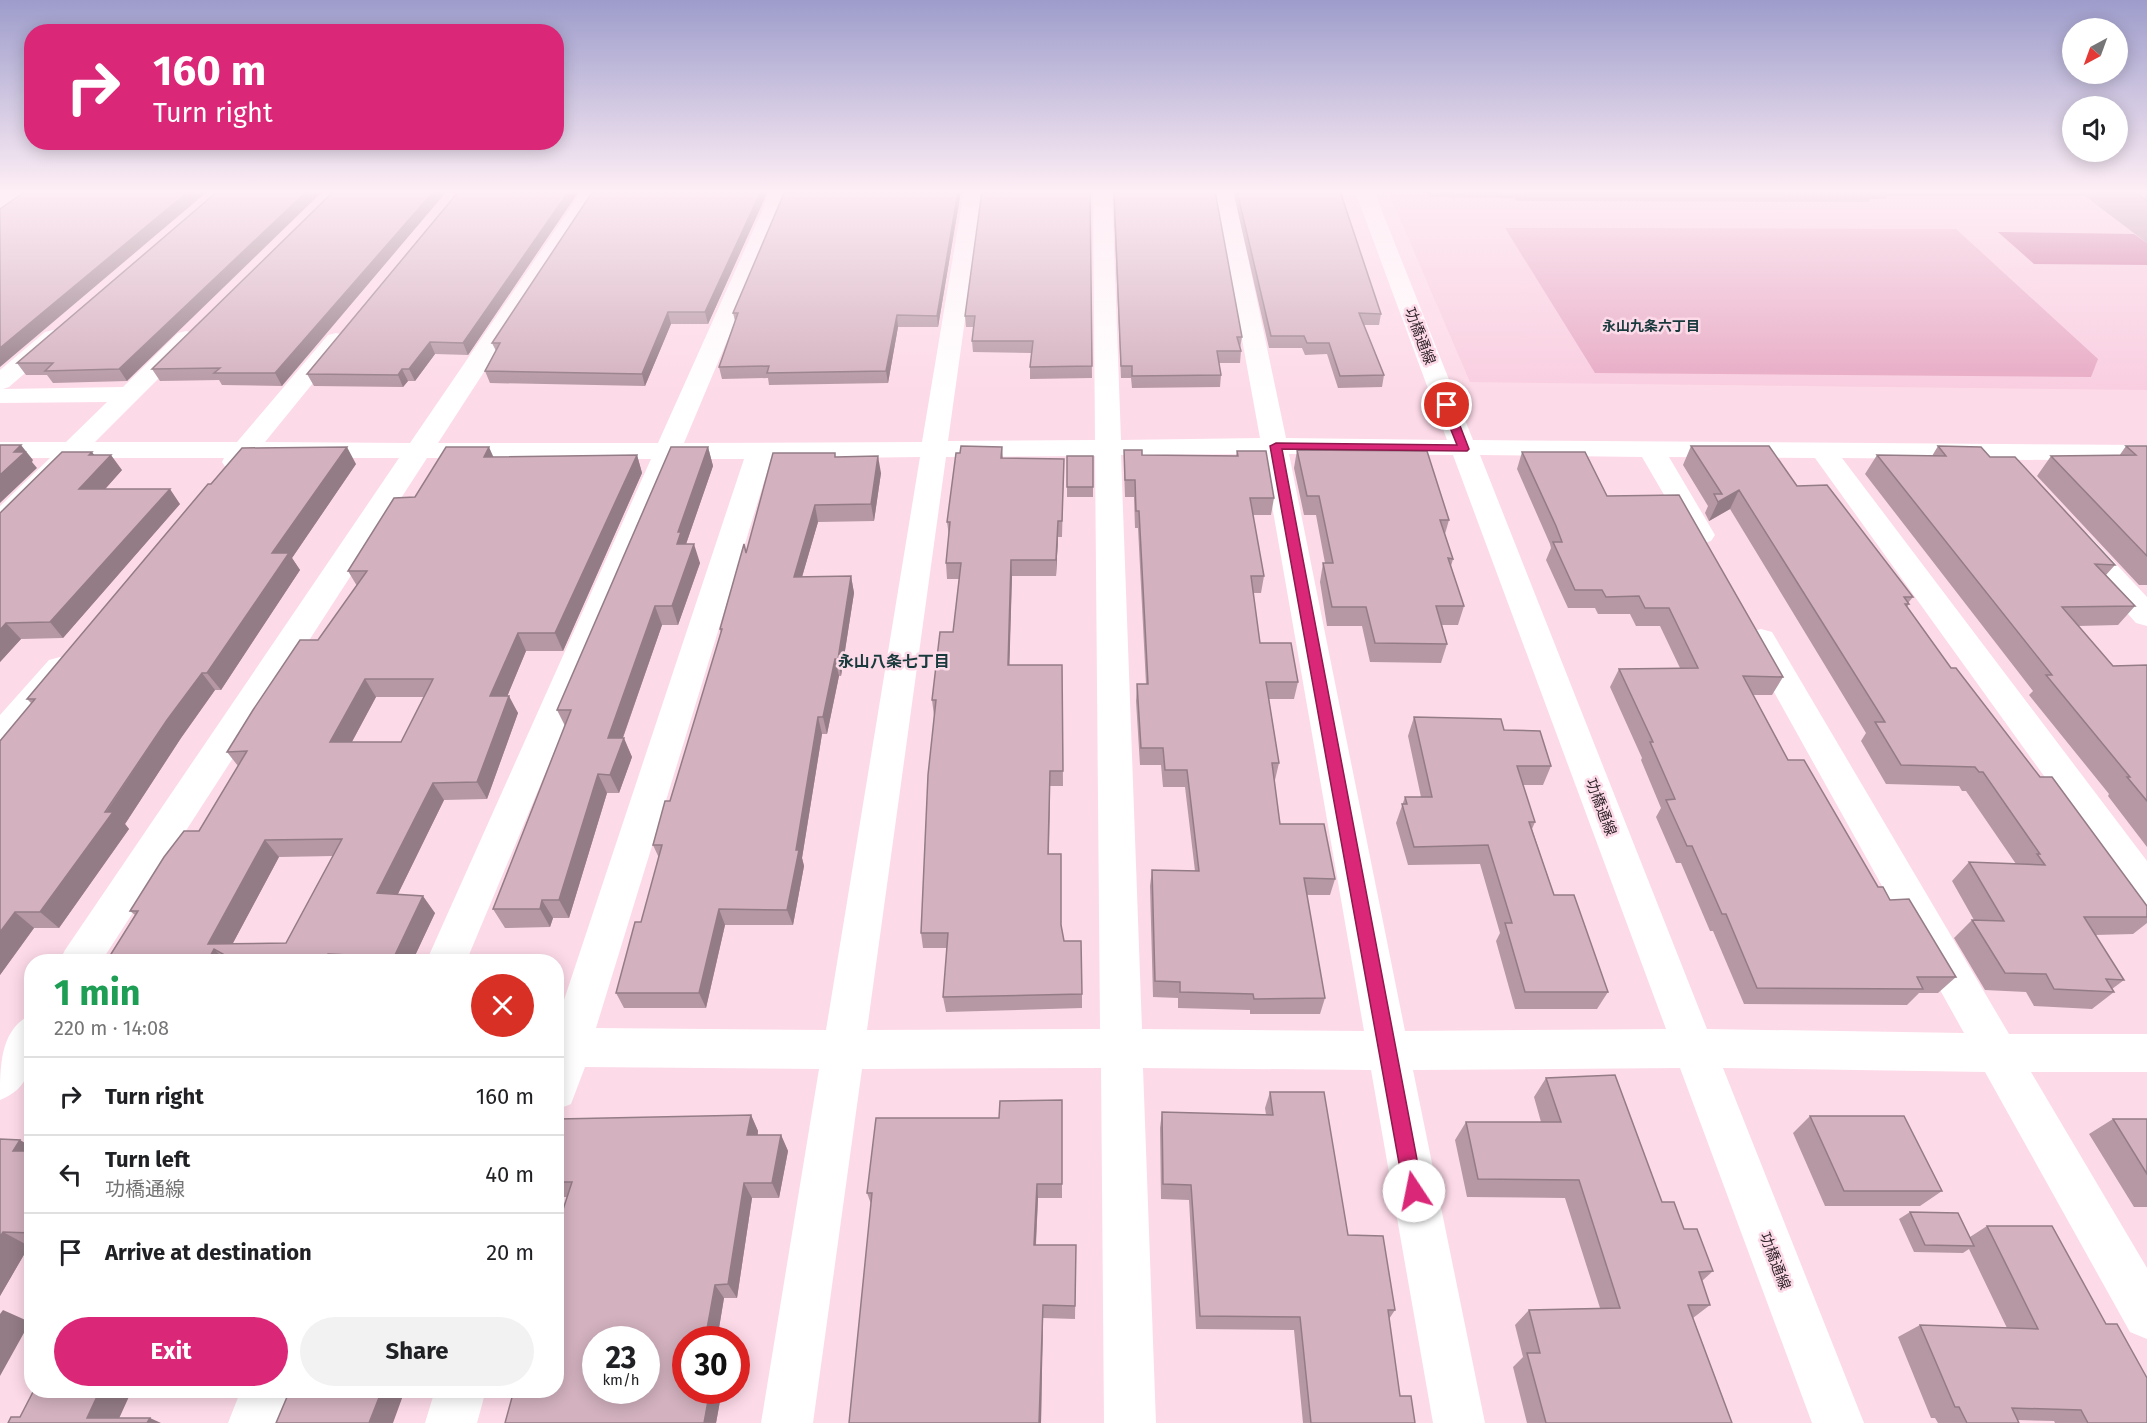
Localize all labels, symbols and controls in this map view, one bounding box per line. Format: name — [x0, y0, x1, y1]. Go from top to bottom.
north arrow — [2062, 18, 2128, 84]
map controls — [2062, 18, 2128, 162]
text: 160 m — [153, 46, 266, 96]
icon: right — [54, 48, 132, 126]
button: sound — [2062, 96, 2128, 162]
text: Turn right — [153, 97, 273, 129]
street label: 功橋通線 — [1401, 305, 1439, 367]
district label: 永山九条六丁目 — [1602, 318, 1700, 335]
pin — [1421, 379, 1472, 430]
icon: arrive — [1430, 388, 1463, 421]
district label: 永山八条七丁目 — [838, 652, 950, 671]
street label: 功橋通線 — [1582, 776, 1620, 838]
text: 1 min — [54, 971, 141, 1015]
button: close — [471, 974, 534, 1037]
text: 220 m · 14:08 — [54, 1016, 169, 1040]
icon: right — [54, 1080, 87, 1113]
text: Turn right — [105, 1083, 204, 1110]
text: 160 m — [476, 1083, 534, 1110]
text: Turn left — [105, 1146, 190, 1173]
icon: left — [54, 1158, 87, 1191]
position arrow — [1382, 1159, 1446, 1223]
text: 40 m — [485, 1161, 534, 1188]
text: 功橋通線 — [105, 1177, 185, 1201]
street label: 功橋通線 — [1756, 1230, 1794, 1292]
icon: arrive — [54, 1236, 87, 1269]
text: Arrive at destination — [105, 1239, 312, 1266]
text: 20 m — [486, 1239, 534, 1266]
button: Exit — [54, 1317, 288, 1386]
button: Share — [300, 1317, 534, 1386]
speed limit sign: 30 — [672, 1326, 750, 1404]
text: 23 — [606, 1340, 636, 1376]
text: km/h — [602, 1371, 640, 1389]

